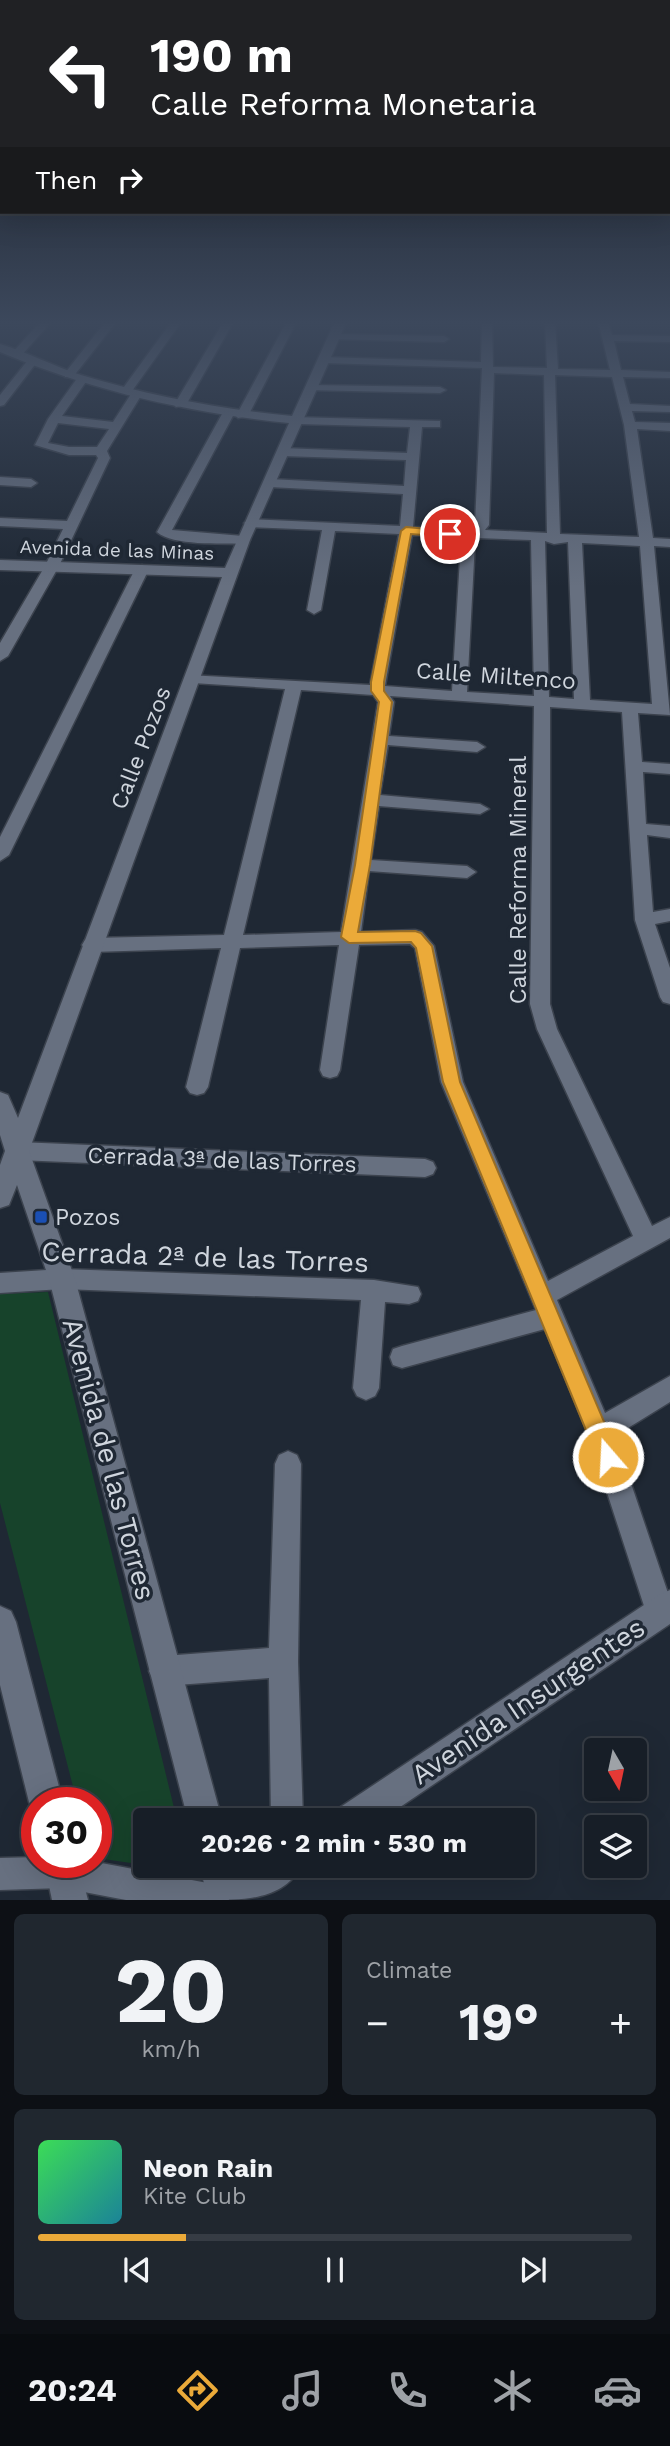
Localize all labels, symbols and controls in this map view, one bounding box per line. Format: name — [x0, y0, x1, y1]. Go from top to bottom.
text: 190 m — [150, 26, 293, 84]
icon: left — [35, 28, 126, 119]
text: Calle Reforma Monetaria — [150, 85, 537, 123]
icon: right — [111, 161, 149, 199]
text: Then — [35, 165, 97, 195]
pin — [420, 504, 480, 564]
icon: arrive — [431, 515, 469, 553]
street label: Avenida de las Minas — [19, 535, 215, 565]
street label: Calle Miltenco — [415, 657, 577, 695]
street label: Calle Pozos — [105, 683, 177, 813]
street label: Calle Reforma Mineral — [505, 756, 532, 1004]
street label: Cerrada 3ª de las Torres — [87, 1142, 357, 1178]
place label: Pozos — [55, 1204, 120, 1231]
marker: Pozos — [33, 1209, 49, 1225]
street label: Cerrada 2ª de las Torres — [41, 1235, 369, 1279]
street label: Avenida de las Torres — [55, 1314, 163, 1604]
position arrow — [571, 1420, 645, 1494]
street label: Avenida Insurgentes — [405, 1611, 651, 1791]
north arrow — [584, 1738, 648, 1801]
map controls — [584, 1738, 647, 1878]
speed limit sign: 30 — [21, 1787, 112, 1878]
button: layers — [584, 1815, 647, 1878]
text: 20:26 · 2 min · 530 m — [201, 1828, 467, 1858]
text: 20 — [115, 1937, 227, 2044]
text: Climate — [366, 1957, 452, 1984]
text: 19° — [459, 1992, 539, 2053]
text: − — [366, 2001, 389, 2045]
text: + — [609, 2001, 632, 2045]
text: km/h — [141, 2036, 201, 2063]
text: Neon Rain — [143, 2153, 273, 2183]
text: Kite Club — [143, 2183, 246, 2210]
icon: previous — [118, 2251, 156, 2289]
icon: pause — [316, 2251, 354, 2289]
icon: next — [514, 2251, 552, 2289]
icon: directions — [173, 2366, 222, 2415]
icon: music — [278, 2366, 327, 2415]
icon: phone — [383, 2366, 432, 2415]
icon: climate — [488, 2366, 537, 2415]
icon: car — [593, 2366, 642, 2415]
text: 20:24 — [28, 2371, 117, 2409]

